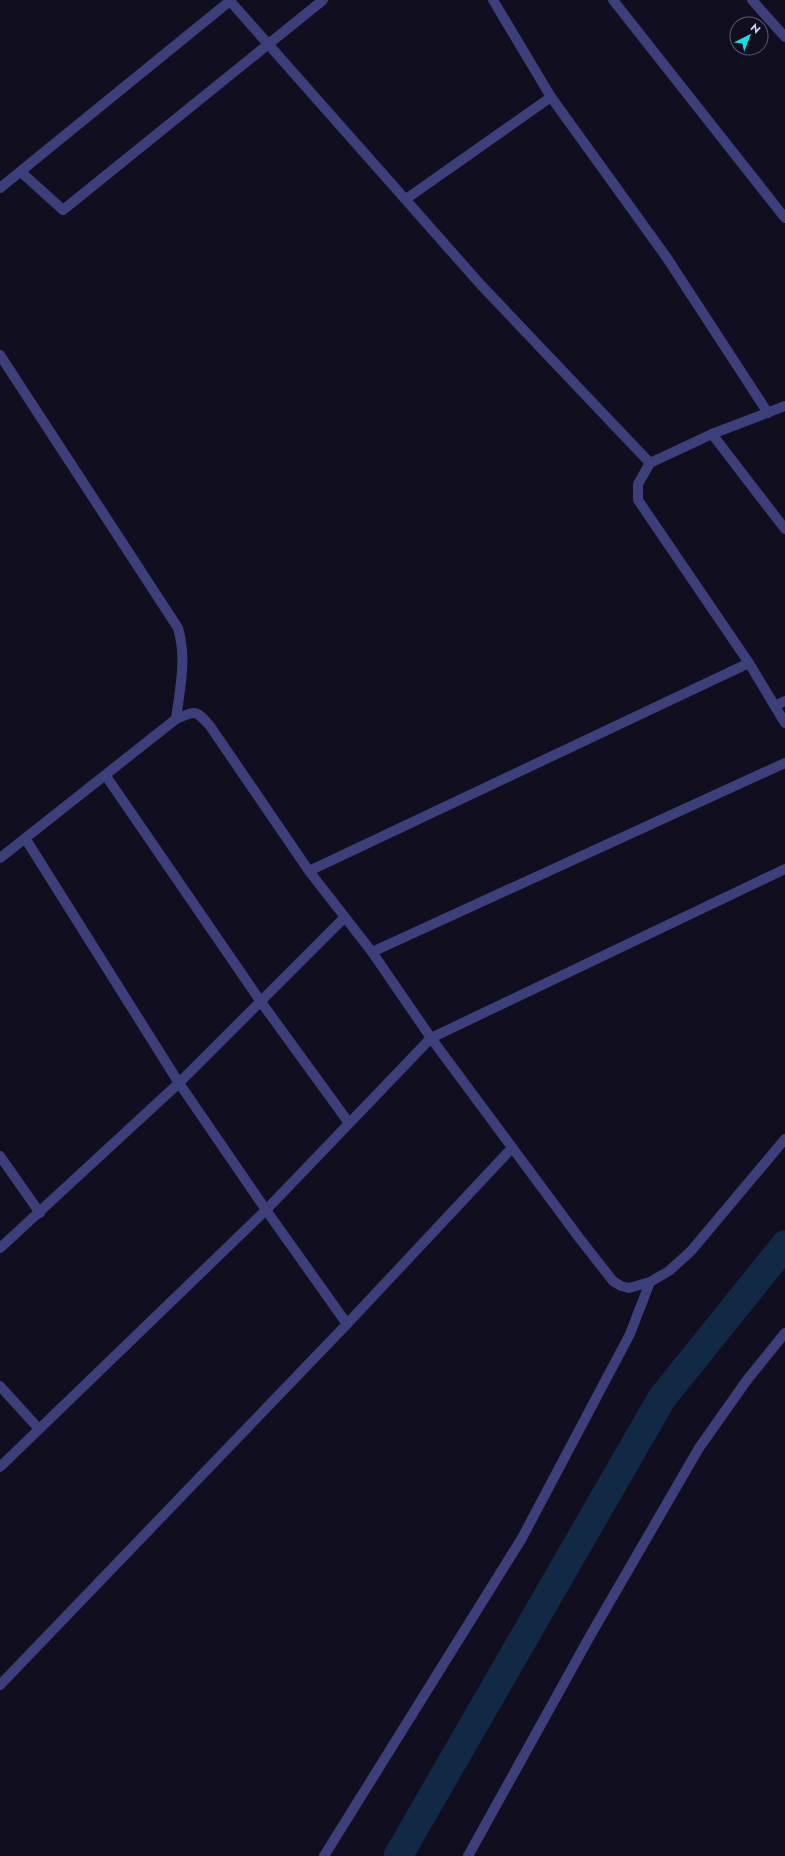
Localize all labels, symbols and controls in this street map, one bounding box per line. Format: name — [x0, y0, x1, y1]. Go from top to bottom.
north arrow — [729, 16, 769, 56]
text: N — [747, 20, 764, 37]

